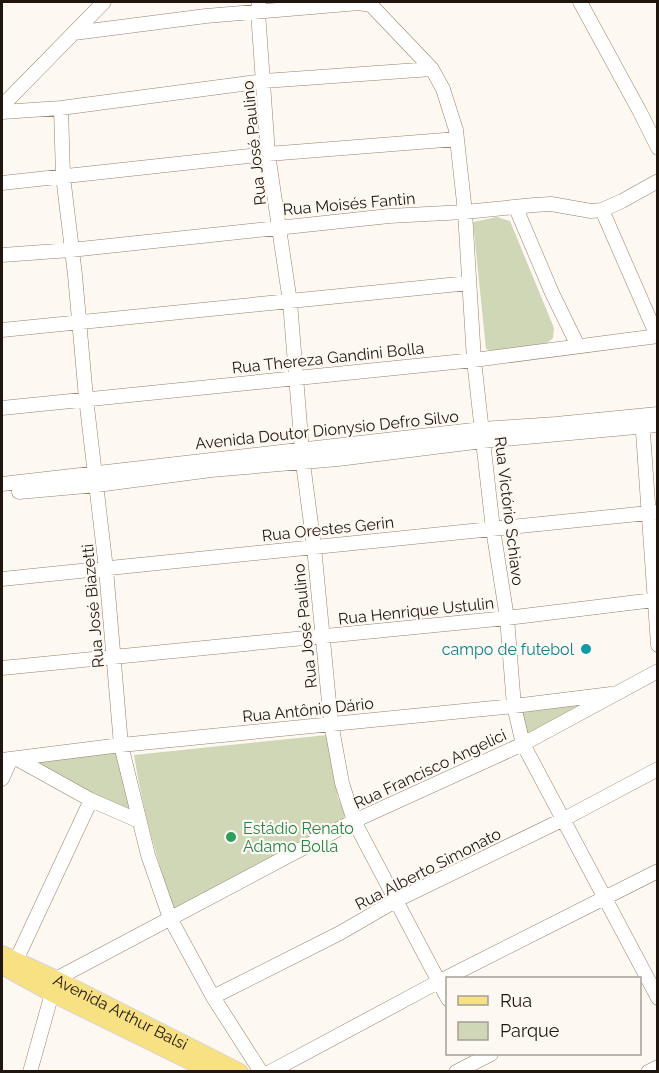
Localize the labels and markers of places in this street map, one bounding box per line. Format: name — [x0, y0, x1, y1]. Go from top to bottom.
place label: campo de futebol — [442, 640, 575, 659]
marker: campo de futebol — [579, 642, 593, 656]
place label: Estádio Renato Adamo Bolla — [243, 819, 354, 856]
marker: Estádio Renato Adamo Bolla — [224, 830, 238, 844]

